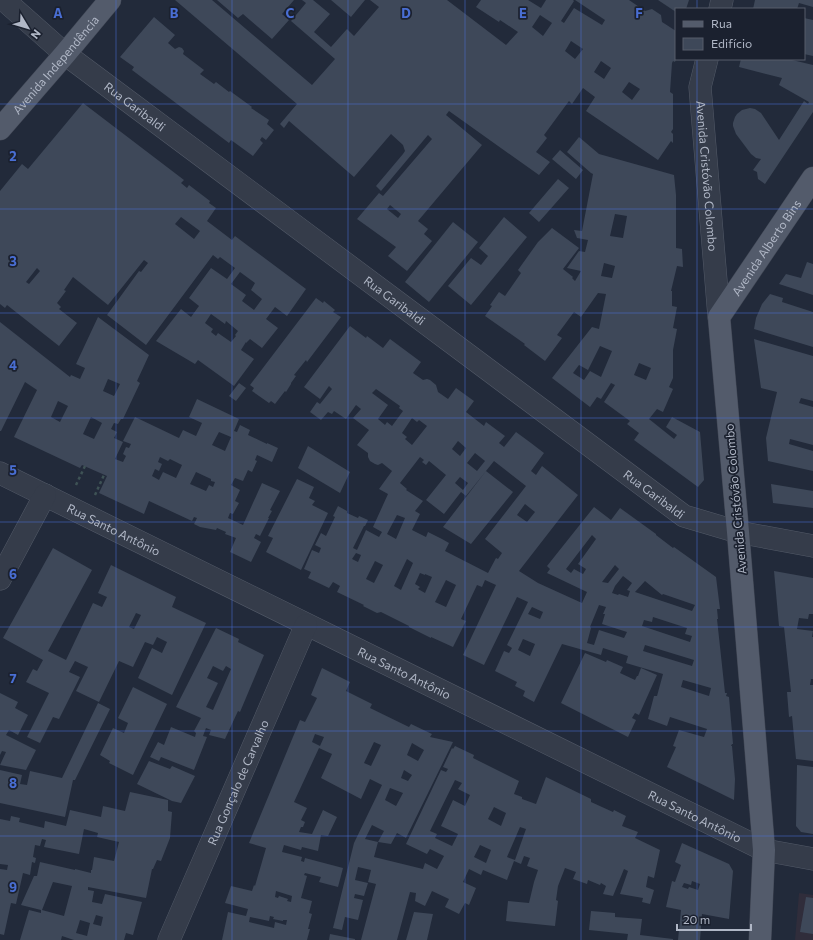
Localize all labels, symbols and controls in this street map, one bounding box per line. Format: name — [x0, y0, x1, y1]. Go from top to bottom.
text: B — [170, 5, 179, 21]
text: C — [286, 5, 295, 21]
text: D — [401, 5, 411, 21]
text: E — [519, 5, 527, 21]
text: F — [635, 5, 643, 21]
north arrow — [8, 8, 48, 48]
legend — [675, 8, 805, 60]
street label: Avenida Independência — [9, 13, 101, 117]
text: Rua — [711, 16, 732, 30]
text: N — [29, 27, 44, 42]
text: Edifício — [711, 36, 752, 50]
street label: Rua Garibaldi — [102, 79, 168, 134]
street label: Avenida Cristóvão Colombo — [694, 100, 721, 252]
text: 2 — [9, 148, 17, 164]
street label: Avenida Alberto Bins — [729, 197, 803, 298]
text: 3 — [9, 253, 17, 269]
street label: Rua Garibaldi — [361, 273, 428, 328]
text: 4 — [9, 357, 17, 373]
street label: Avenida Cristóvão Colombo — [721, 423, 749, 575]
text: 5 — [9, 462, 17, 478]
street label: Rua Garibaldi — [621, 467, 688, 521]
street label: Rua Santo Antônio — [65, 500, 163, 558]
text: 6 — [9, 566, 17, 582]
street label: Rua Santo Antônio — [356, 644, 453, 701]
text: 7 — [9, 670, 17, 686]
street label: Rua Gonçalo de Carvalho — [204, 717, 271, 847]
text: 8 — [9, 775, 17, 791]
street label: Rua Santo Antônio — [646, 787, 744, 845]
text: 9 — [9, 879, 17, 895]
scale bar — [677, 906, 751, 932]
text: 20 m — [683, 912, 710, 926]

